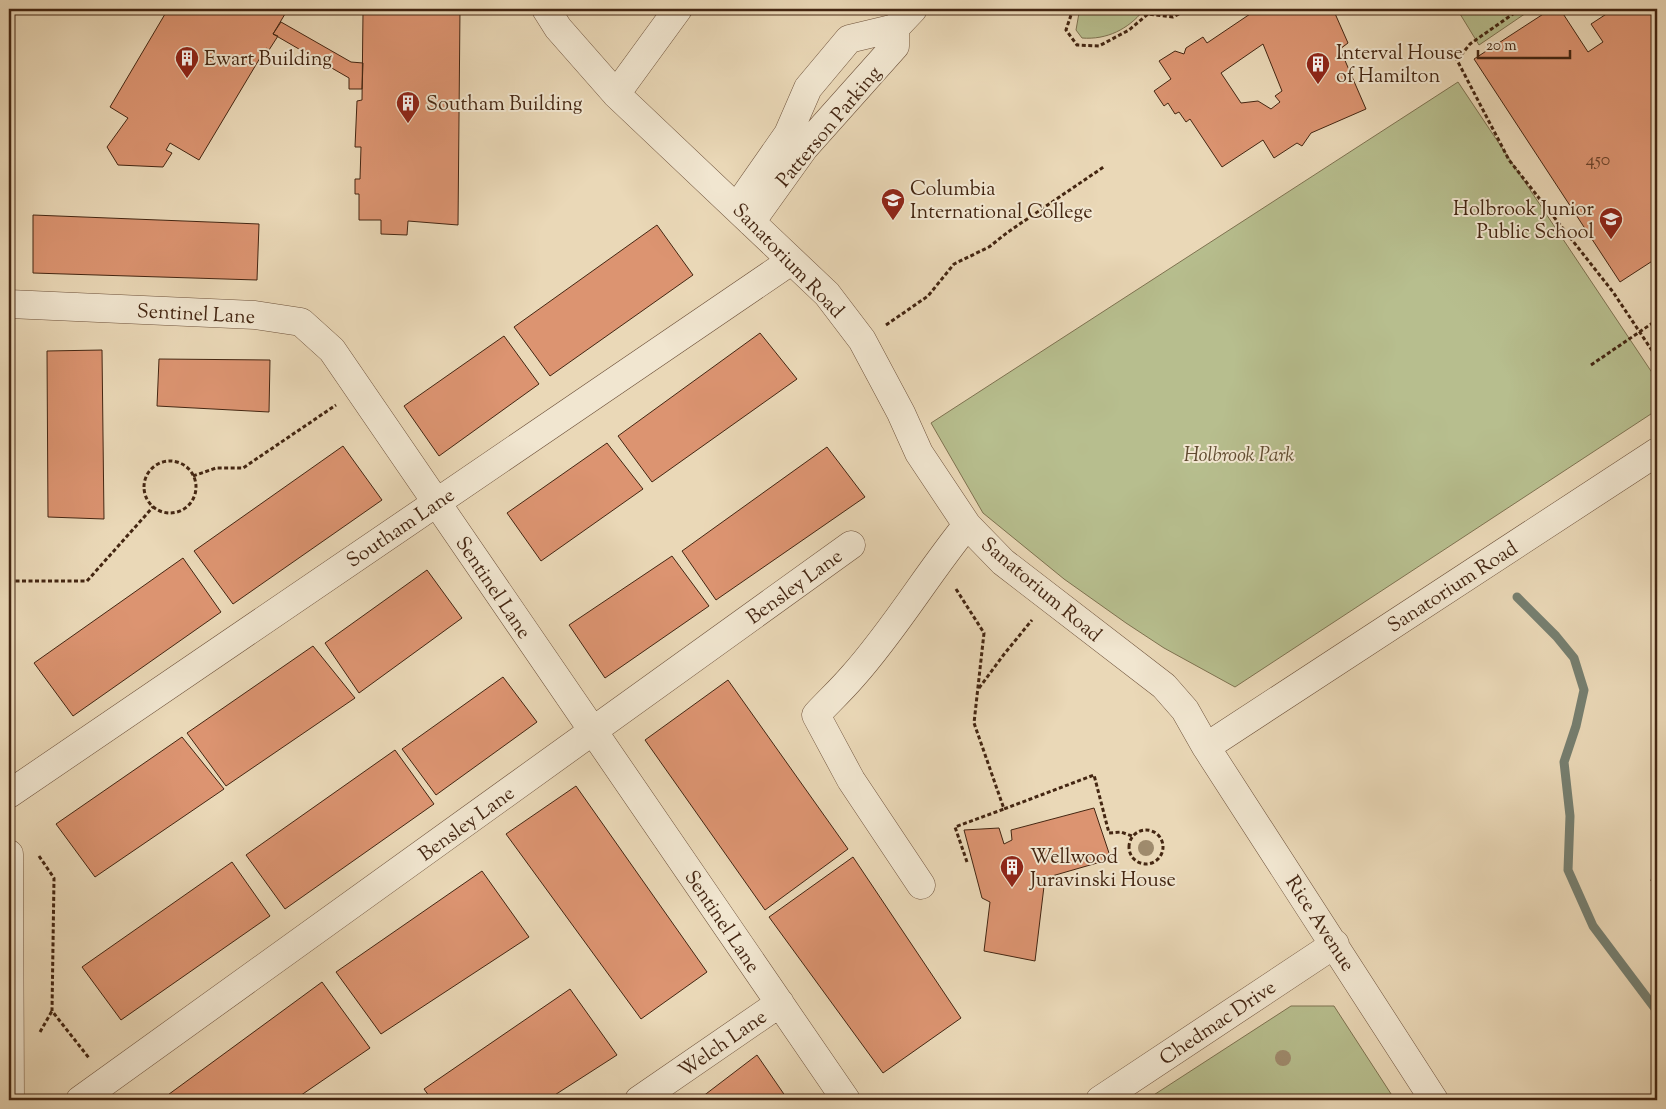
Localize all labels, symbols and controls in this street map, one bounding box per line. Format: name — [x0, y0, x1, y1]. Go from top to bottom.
scale bar — [1478, 28, 1571, 60]
text: 20 m — [1486, 36, 1517, 57]
place label: Interval House of Hamilton — [1336, 40, 1463, 92]
building icon: Ewart Building — [174, 45, 200, 79]
place label: Ewart Building — [204, 46, 332, 75]
building icon: Interval House of Hamilton — [1305, 51, 1331, 85]
street label: Patterson Parking — [770, 60, 890, 195]
building icon: Southam Building — [395, 90, 421, 124]
place label: Southam Building — [426, 91, 583, 120]
house number: 450 — [1586, 148, 1610, 174]
place label: Columbia International College — [910, 176, 1093, 228]
school or university icon: Columbia International College — [880, 187, 906, 221]
place label: Holbrook Junior Public School — [1453, 196, 1594, 248]
street label: Sanatorium Road — [725, 198, 850, 326]
school or university icon: Holbrook Junior Public School — [1598, 206, 1624, 240]
street label: Sentinel Lane — [136, 298, 256, 333]
park label: Holbrook Park — [1184, 442, 1294, 471]
street label: Southam Lane — [341, 482, 461, 576]
street label: Sentinel Lane — [447, 531, 537, 646]
street label: Sanatorium Road — [974, 532, 1107, 650]
street label: Sanatorium Road — [1383, 535, 1524, 641]
street label: Bensley Lane — [741, 543, 849, 633]
street label: Bensley Lane — [413, 780, 521, 870]
place label: Wellwood Juravinski House — [1029, 844, 1176, 896]
building icon: Wellwood Juravinski House — [999, 854, 1025, 888]
street label: Sentinel Lane — [676, 865, 766, 980]
street label: Rice Avenue — [1277, 871, 1361, 978]
street label: Chedmac Drive — [1154, 974, 1283, 1074]
street label: Welch Lane — [673, 1004, 774, 1086]

